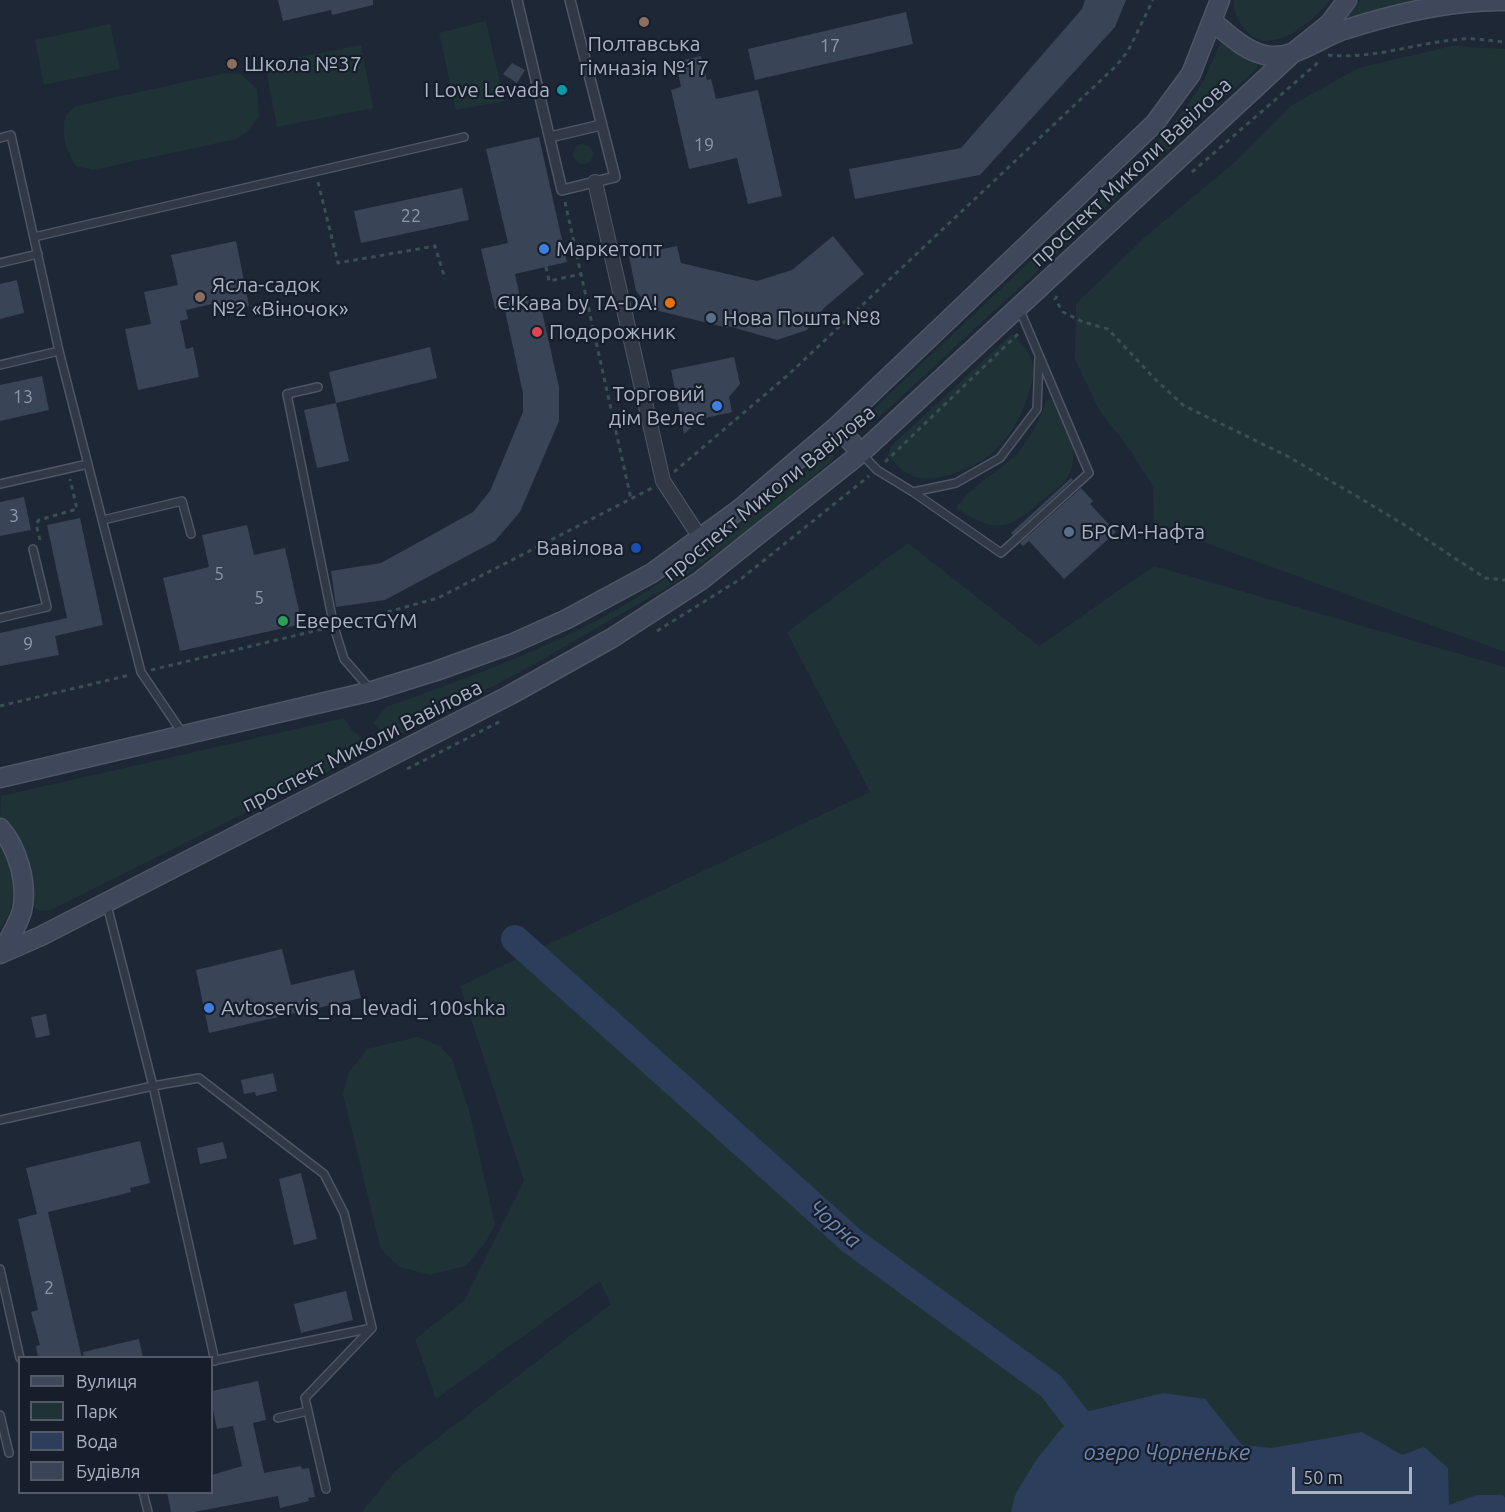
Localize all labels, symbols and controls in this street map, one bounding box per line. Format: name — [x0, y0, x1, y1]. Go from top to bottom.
marker: Полтавська гімназія №17 — [637, 15, 651, 29]
place label: Полтавська гімназія №17 — [579, 31, 709, 81]
house number: 17 — [820, 35, 840, 57]
place label: Школа №37 — [244, 51, 362, 77]
marker: Школа №37 — [225, 57, 239, 71]
street label: проспект Миколи Вавілова — [1025, 72, 1237, 272]
place label: I Love Levada — [424, 77, 550, 103]
marker: I Love Levada — [555, 83, 569, 97]
house number: 19 — [694, 134, 714, 156]
house number: 22 — [401, 205, 421, 227]
place label: Маркетопт — [556, 236, 662, 262]
marker: Маркетопт — [537, 242, 551, 256]
place label: Ясла-садок №2 «Віночок» — [212, 272, 349, 322]
marker: Ясла-садок №2 «Віночок» — [193, 290, 207, 304]
place label: Є!Кава by TA-DA! — [497, 290, 658, 316]
marker: Є!Кава by TA-DA! — [663, 296, 677, 310]
place label: Нова Пошта №8 — [723, 305, 881, 331]
marker: Нова Пошта №8 — [704, 311, 718, 325]
place label: Подорожник — [549, 319, 676, 345]
marker: Подорожник — [530, 325, 544, 339]
place label: Торговий дім Велес — [609, 381, 705, 431]
house number: 13 — [13, 386, 33, 408]
marker: Торговий дім Велес — [710, 399, 724, 413]
street label: проспект Миколи Вавілова — [658, 400, 880, 586]
house number: 3 — [9, 505, 19, 527]
place label: БРСМ-Нафта — [1081, 519, 1205, 545]
marker: БРСМ-Нафта — [1062, 525, 1076, 539]
place label: Вавілова — [536, 535, 624, 561]
marker: Вавілова — [629, 541, 643, 555]
house number: 5 — [214, 563, 224, 585]
house number: 5 — [254, 587, 264, 609]
place label: ЕверестGYM — [295, 608, 417, 634]
marker: ЕверестGYM — [276, 614, 290, 628]
house number: 9 — [23, 633, 33, 655]
street label: проспект Миколи Вавілова — [238, 674, 486, 818]
place label: Avtoservis_na_levadi_100shka — [221, 995, 506, 1021]
marker: Avtoservis_na_levadi_100shka — [202, 1001, 216, 1015]
water label: Чорна — [804, 1194, 866, 1254]
house number: 2 — [44, 1277, 54, 1299]
legend — [18, 1356, 213, 1494]
text: Вулиця — [76, 1371, 137, 1391]
text: Парк — [76, 1401, 117, 1421]
text: Вода — [76, 1431, 118, 1451]
water label: озеро Чорненьке — [1084, 1440, 1250, 1466]
scale bar — [1295, 1455, 1415, 1493]
text: Будівля — [76, 1461, 141, 1481]
text: 50 m — [1303, 1467, 1343, 1487]

